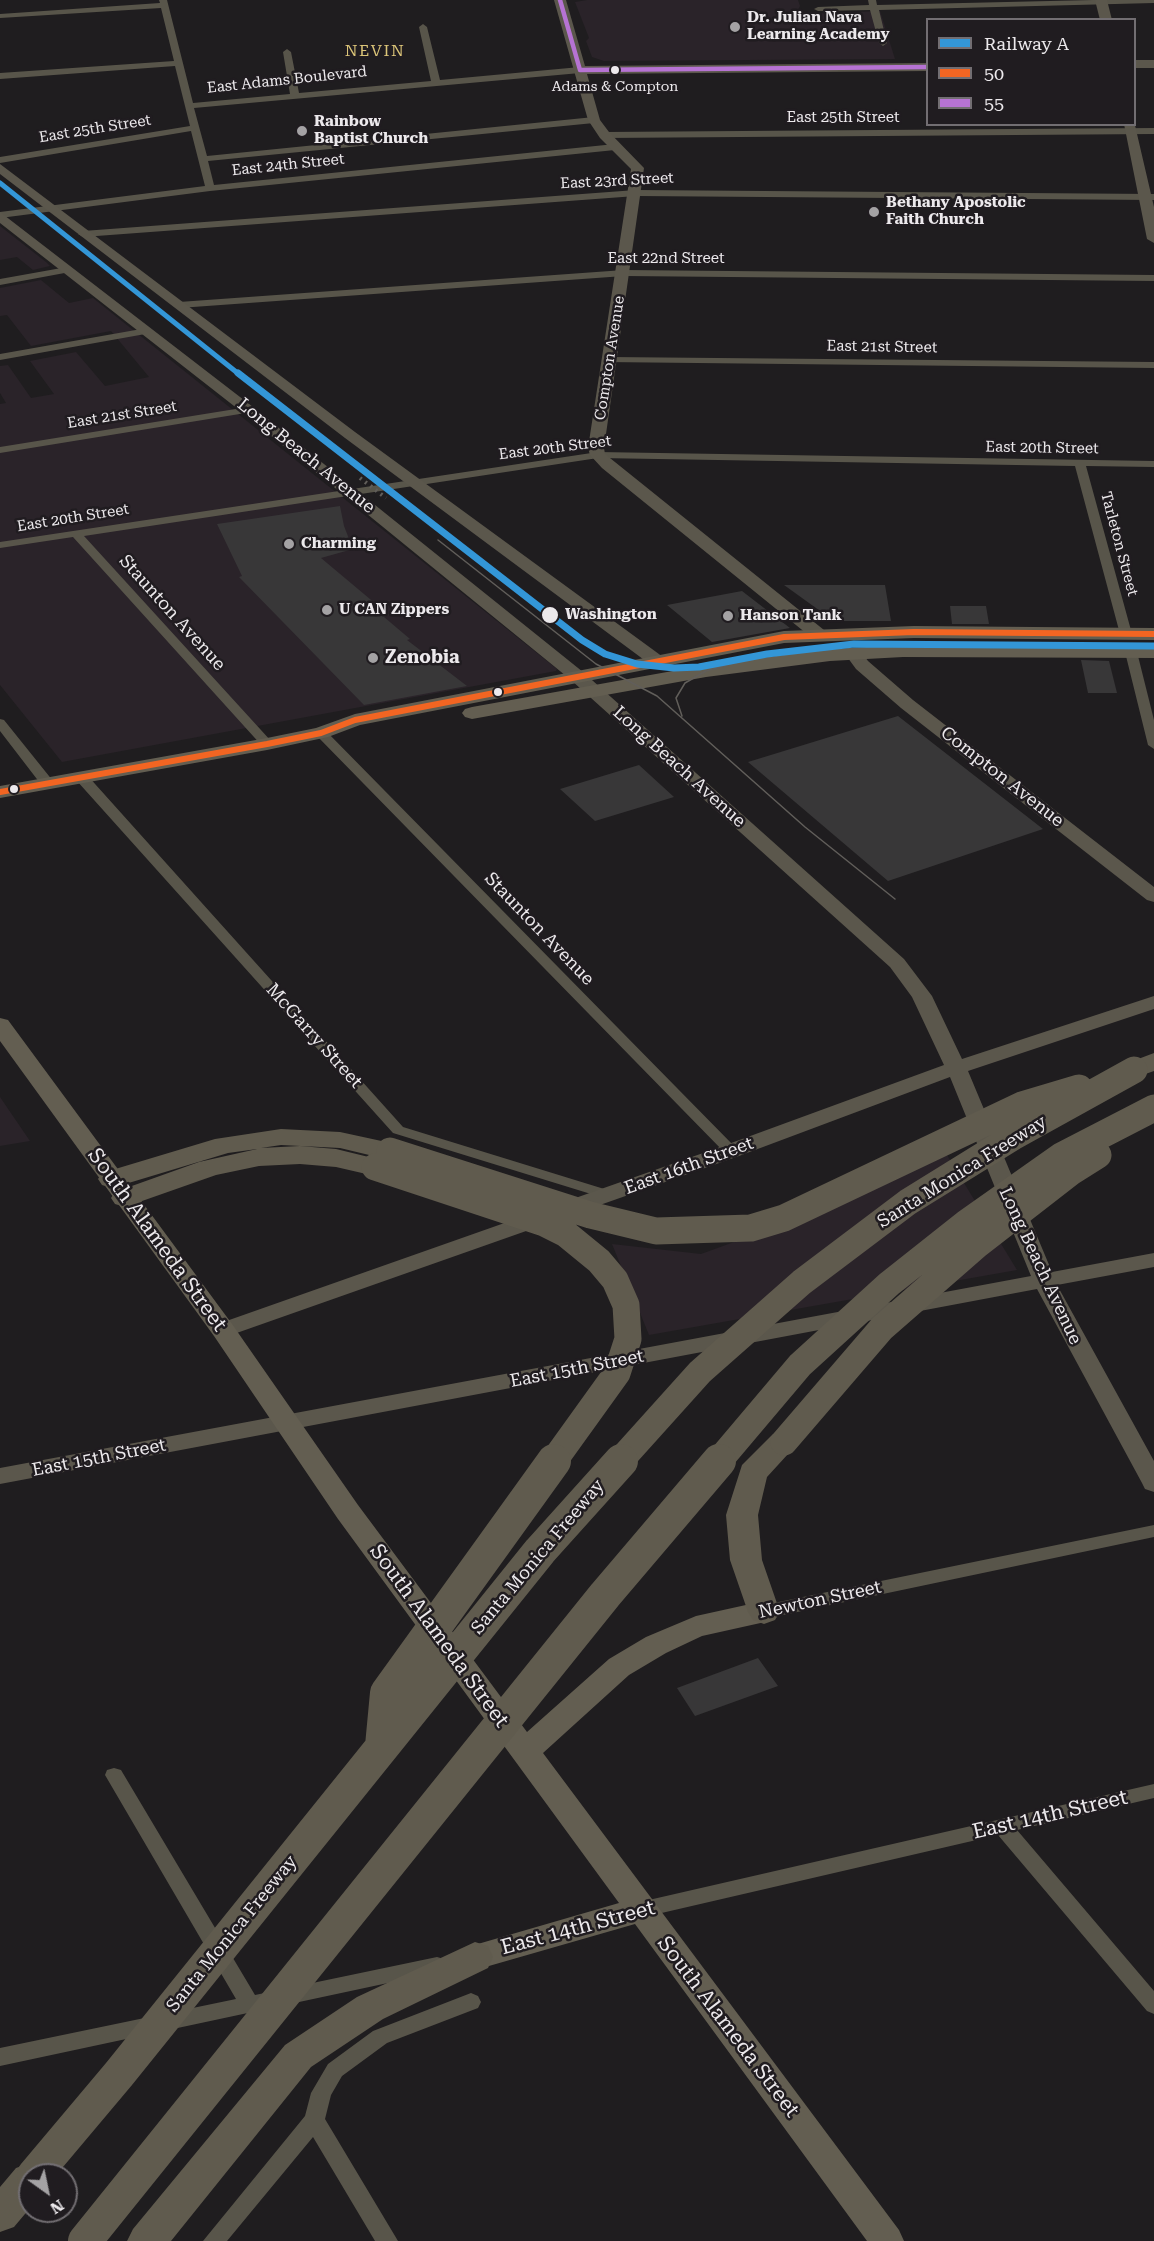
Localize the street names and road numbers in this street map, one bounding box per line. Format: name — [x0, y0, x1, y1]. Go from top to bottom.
street label: East Adams Boulevard — [206, 63, 368, 97]
street label: East 25th Street — [786, 109, 900, 127]
street label: East 25th Street — [38, 111, 152, 147]
street label: East 24th Street — [231, 150, 345, 180]
street label: East 23rd Street — [560, 169, 674, 193]
street label: East 22nd Street — [607, 250, 725, 268]
street label: Compton Avenue — [591, 295, 629, 421]
street label: East 21st Street — [827, 337, 937, 357]
street label: Long Beach Avenue — [233, 394, 379, 518]
street label: East 21st Street — [66, 397, 178, 433]
street label: East 20th Street — [498, 432, 612, 464]
street label: East 20th Street — [985, 438, 1099, 458]
street label: Tarleton Street — [1096, 490, 1142, 598]
street label: East 20th Street — [16, 500, 130, 536]
street label: Staunton Avenue — [114, 551, 230, 675]
street label: Long Beach Avenue — [608, 702, 750, 832]
street label: Compton Avenue — [936, 722, 1068, 832]
street label: Staunton Avenue — [480, 868, 598, 990]
street label: McGarry Street — [261, 979, 367, 1093]
street label: Santa Monica Freeway — [873, 1111, 1051, 1233]
street label: East 16th Street — [621, 1133, 757, 1199]
street label: South Alameda Street — [82, 1144, 232, 1336]
street label: Long Beach Avenue — [994, 1184, 1086, 1348]
street label: East 15th Street — [508, 1345, 646, 1393]
street label: East 15th Street — [30, 1434, 168, 1482]
street label: Santa Monica Freeway — [467, 1475, 609, 1639]
street label: South Alameda Street — [364, 1540, 514, 1732]
street label: Newton Street — [757, 1576, 883, 1624]
street label: East 14th Street — [970, 1785, 1130, 1845]
street label: Santa Monica Freeway — [162, 1851, 302, 2017]
street label: East 14th Street — [498, 1895, 658, 1961]
street label: South Alameda Street — [652, 1932, 804, 2122]

